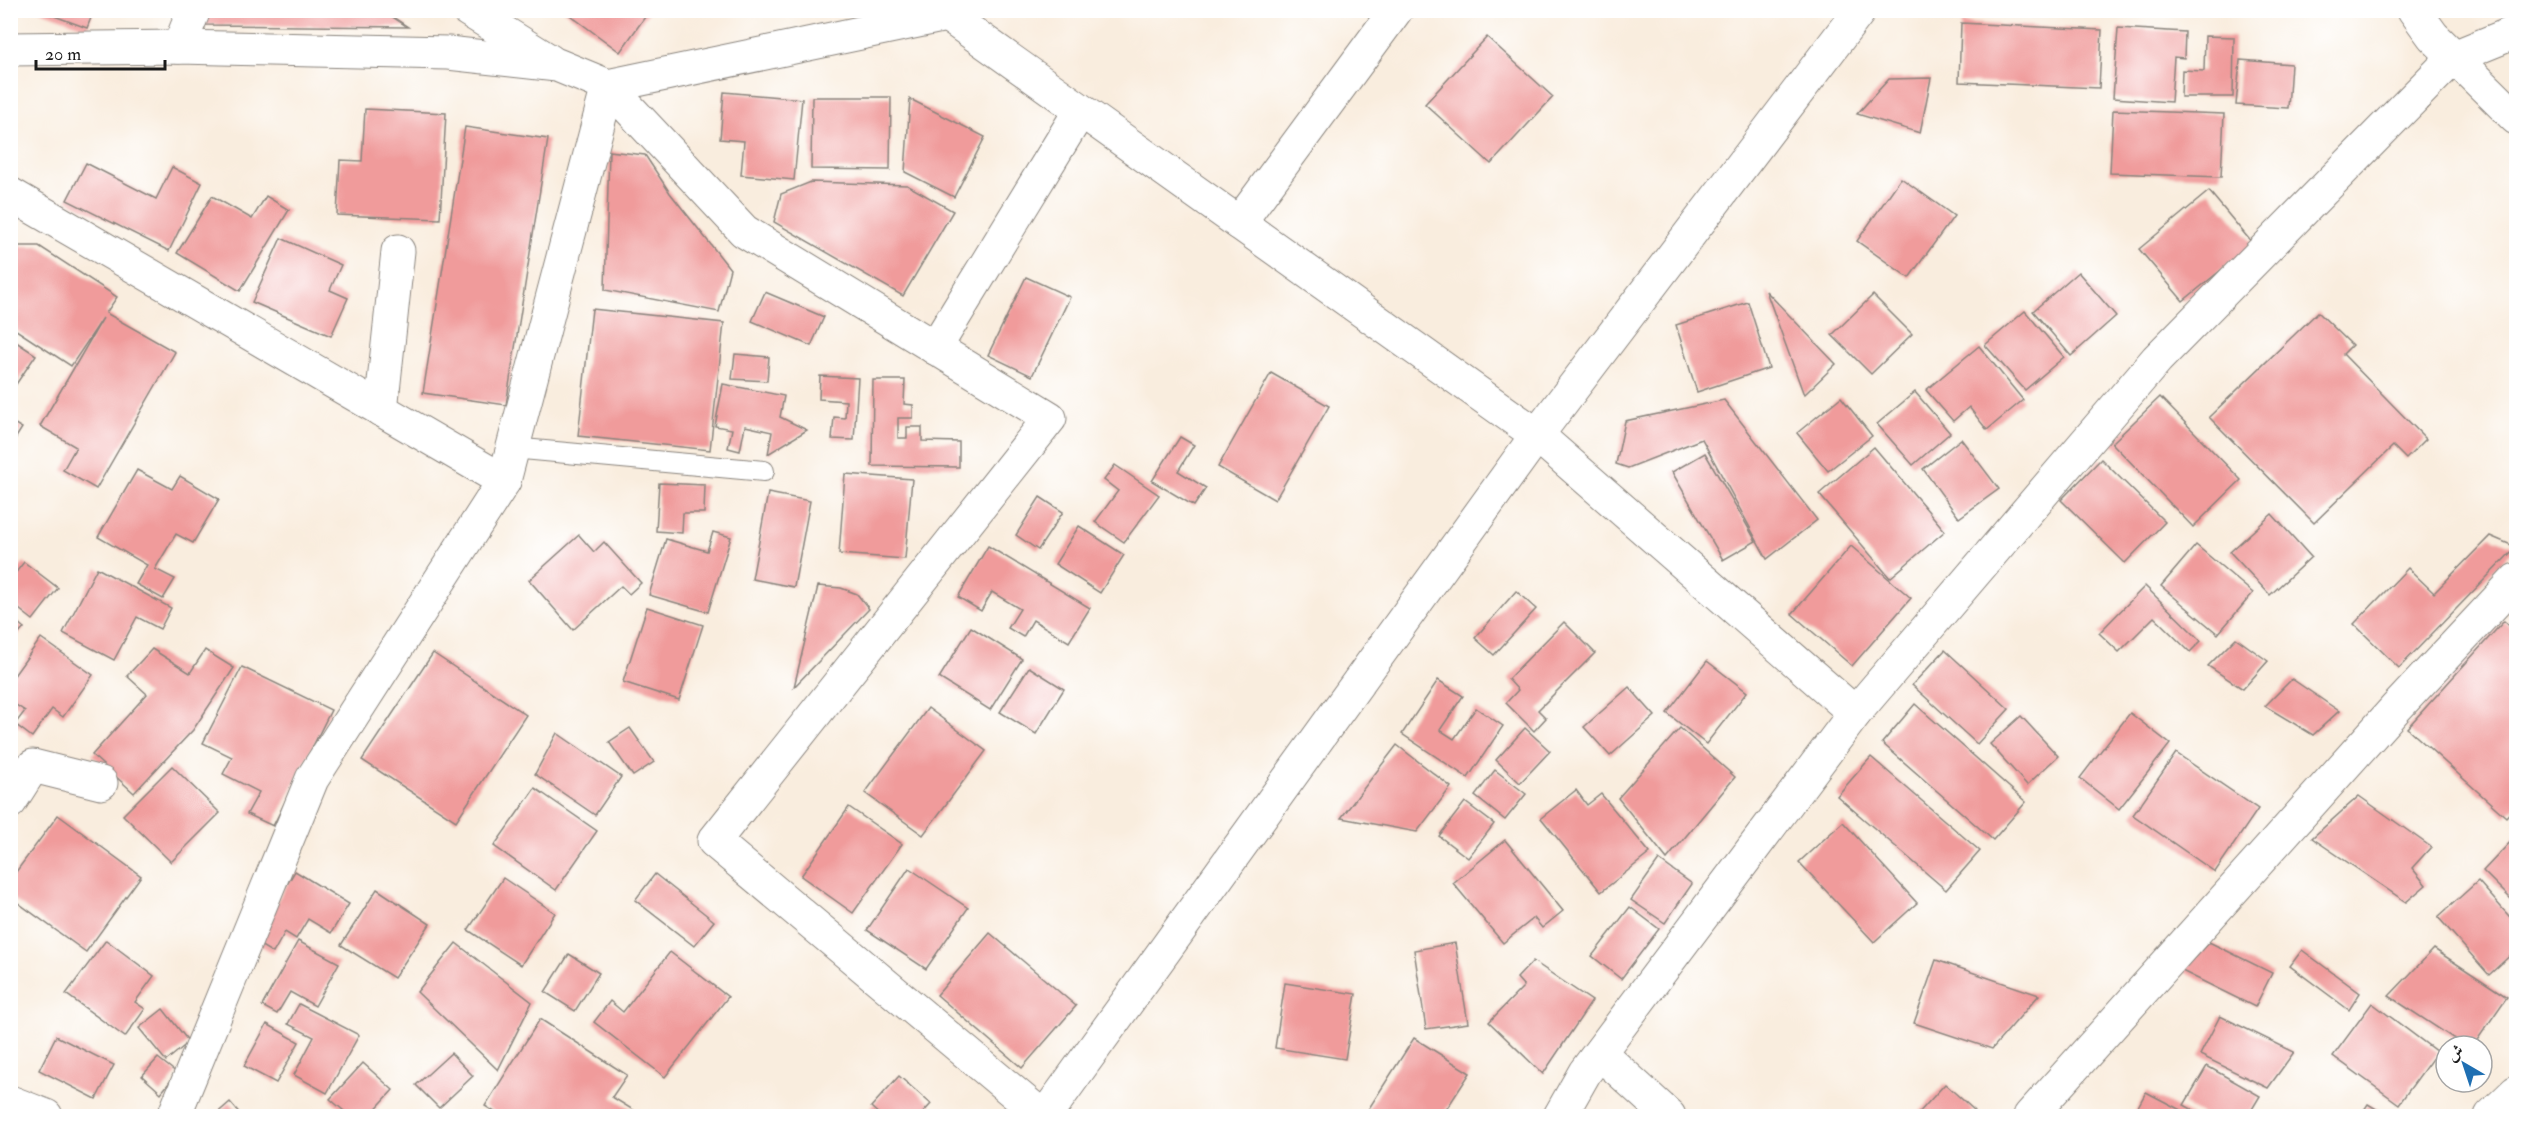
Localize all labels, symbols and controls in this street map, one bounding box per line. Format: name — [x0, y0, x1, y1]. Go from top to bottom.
scale bar — [36, 33, 165, 71]
text: 20 m — [45, 43, 81, 66]
north arrow — [2434, 1034, 2494, 1094]
text: ش — [2443, 1040, 2468, 1066]

